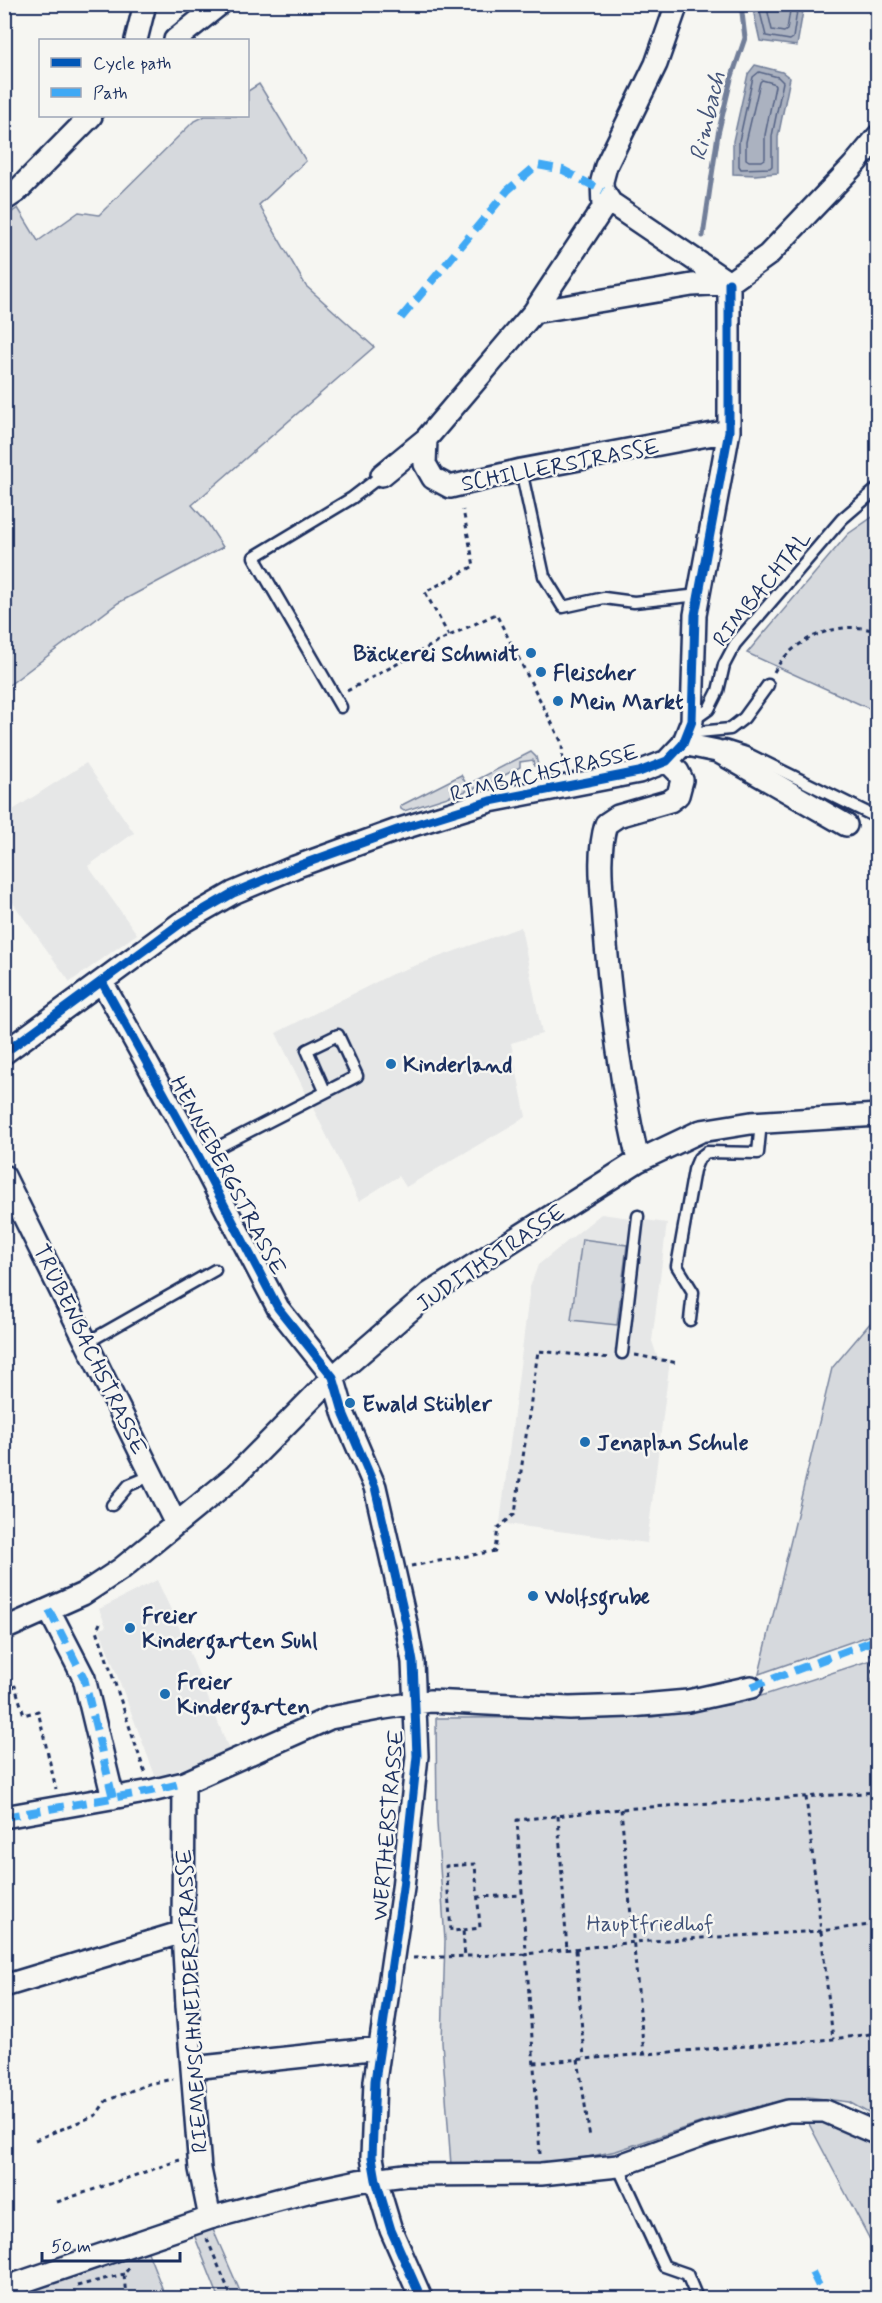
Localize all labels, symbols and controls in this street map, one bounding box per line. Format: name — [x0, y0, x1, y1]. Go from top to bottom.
legend — [39, 39, 249, 117]
text: Cycle path — [93, 52, 171, 76]
water label: Rimbach — [683, 69, 734, 164]
text: Path — [93, 82, 128, 106]
street label: SCHILLERSTRASSE — [459, 433, 662, 499]
street label: RIMBACHTAL — [707, 525, 818, 653]
place label: Bäckerei Schmidt — [353, 641, 520, 669]
marker: Bäckerei Schmidt — [524, 646, 538, 660]
place label: Fleischer — [553, 660, 637, 688]
marker: Fleischer — [534, 665, 548, 679]
place label: Mein Markt — [570, 689, 683, 717]
marker: Mein Markt — [551, 694, 565, 708]
street label: RIMBACHSTRASSE — [448, 739, 641, 809]
place label: Kinderland — [403, 1052, 512, 1080]
marker: Kinderland — [384, 1057, 398, 1071]
street label: HENNEBERGSTRASSE — [163, 1072, 292, 1280]
street label: JUDITHSTRASSE — [411, 1198, 571, 1319]
street label: TRÜBENBACHSTRASSE — [26, 1240, 152, 1460]
place label: Ewald Stübler — [362, 1391, 492, 1419]
marker: Ewald Stübler — [343, 1396, 357, 1410]
place label: Jenaplan Schule — [597, 1430, 749, 1458]
marker: Jenaplan Schule — [578, 1435, 592, 1449]
place label: Wolfsgrube — [544, 1584, 650, 1616]
marker: Wolfsgrube — [526, 1589, 540, 1603]
place label: Freier Kindergarten Suhl — [142, 1603, 318, 1660]
marker: Freier Kindergarten Suhl — [123, 1621, 137, 1635]
place label: Freier Kindergarten — [177, 1669, 310, 1726]
marker: Freier Kindergarten — [158, 1687, 172, 1701]
street label: WERTHERSTRASSE — [367, 1728, 411, 1922]
street label: RIEMENSCHNEIDERSTRASSE — [171, 1848, 215, 2154]
park label: Hauptfriedhof — [586, 1911, 714, 1939]
scale bar — [42, 2225, 180, 2263]
text: 50 m — [51, 2235, 91, 2259]

